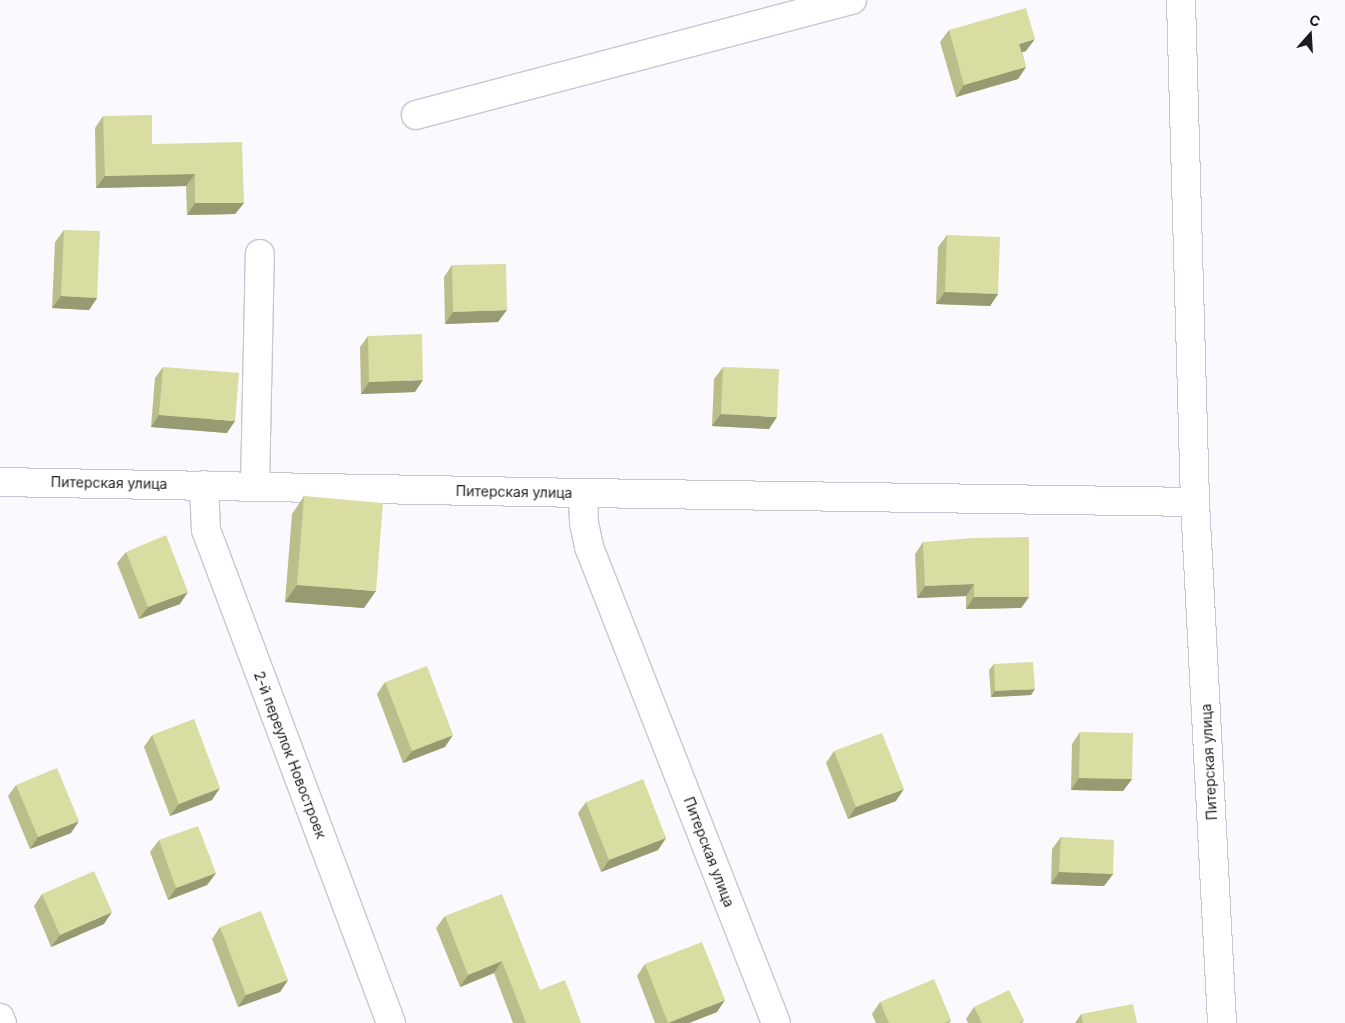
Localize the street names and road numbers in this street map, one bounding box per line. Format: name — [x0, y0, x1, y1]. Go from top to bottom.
street label: Питерская улица — [51, 474, 167, 492]
street label: Питерская улица — [456, 483, 572, 501]
street label: 2-й переулок Новостроек — [250, 669, 330, 841]
street label: Питерская улица — [1198, 703, 1220, 821]
street label: Питерская улица — [680, 795, 738, 909]

